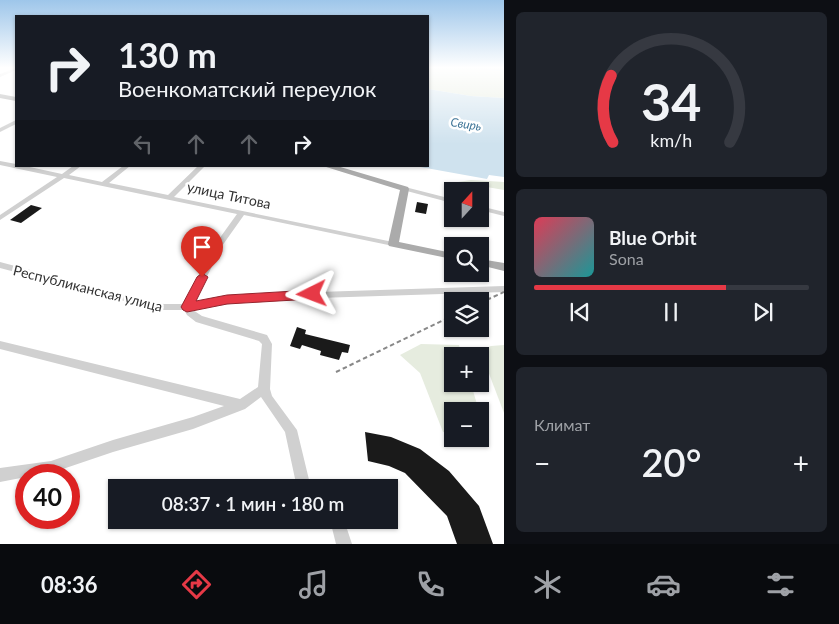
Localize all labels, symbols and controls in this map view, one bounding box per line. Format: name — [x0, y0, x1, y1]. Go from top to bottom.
text: 130 m — [118, 33, 217, 75]
icon: right — [35, 35, 100, 100]
text: 34 — [641, 70, 702, 132]
text: Военкоматский переулок — [118, 75, 376, 102]
water label: Свирь — [449, 114, 483, 134]
text: km/h — [651, 129, 692, 151]
icon: left — [129, 130, 157, 158]
icon: ahead — [182, 130, 210, 158]
icon: ahead — [235, 130, 263, 158]
icon: right — [288, 130, 316, 158]
street label: улица Титова — [186, 178, 272, 212]
north arrow — [444, 182, 489, 228]
map controls — [444, 182, 489, 447]
pin — [181, 226, 223, 277]
text: Blue Orbit — [609, 226, 697, 249]
icon: arrive — [188, 233, 216, 261]
button: search — [444, 237, 489, 282]
text: Sona — [609, 249, 644, 268]
street label: Республиканская улица — [12, 261, 164, 315]
position arrow — [285, 267, 337, 319]
button: layers — [444, 292, 489, 337]
icon: previous — [566, 298, 594, 326]
icon: pause — [657, 298, 685, 326]
icon: next — [749, 298, 777, 326]
button: + — [444, 347, 489, 392]
button: − — [444, 402, 489, 447]
text: Климат — [534, 415, 590, 434]
text: 20° — [642, 439, 701, 485]
text: − — [534, 446, 550, 480]
text: + — [793, 446, 809, 480]
speed limit sign: 40 — [15, 464, 80, 529]
text: 08:37 · 1 мин · 180 m — [162, 492, 344, 515]
icon: directions — [179, 567, 214, 602]
icon: music — [296, 567, 331, 602]
icon: phone — [413, 567, 448, 602]
icon: climate — [530, 567, 565, 602]
icon: car — [646, 567, 681, 602]
icon: filters — [763, 567, 798, 602]
text: 08:36 — [41, 571, 98, 598]

